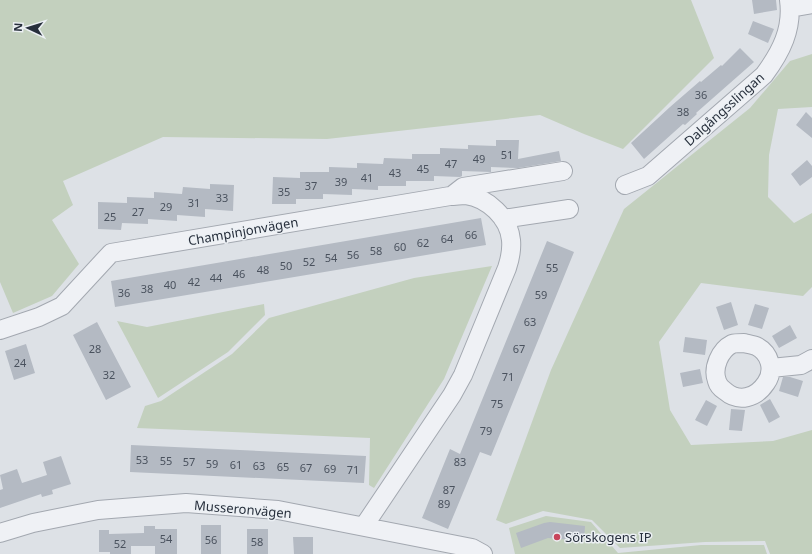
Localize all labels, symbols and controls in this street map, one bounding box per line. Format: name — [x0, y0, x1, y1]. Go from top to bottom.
north arrow — [8, 8, 48, 48]
text: N — [10, 22, 25, 32]
street label: Dalgångsslingan — [680, 68, 768, 150]
house number: 36 — [695, 87, 707, 102]
house number: 38 — [677, 104, 689, 119]
house number: 51 — [501, 147, 513, 162]
house number: 49 — [473, 151, 485, 166]
house number: 47 — [445, 156, 457, 171]
house number: 45 — [417, 161, 429, 176]
house number: 43 — [389, 165, 401, 180]
house number: 41 — [361, 170, 373, 185]
house number: 39 — [335, 174, 347, 189]
house number: 37 — [305, 178, 317, 193]
house number: 35 — [278, 184, 290, 199]
house number: 33 — [216, 190, 228, 205]
house number: 31 — [188, 195, 200, 210]
house number: 29 — [160, 199, 172, 214]
house number: 27 — [132, 204, 144, 219]
house number: 25 — [104, 209, 116, 224]
street label: Champinjonvägen — [186, 212, 300, 250]
house number: 66 — [465, 227, 477, 242]
house number: 64 — [441, 231, 454, 246]
house number: 62 — [417, 235, 429, 250]
house number: 60 — [394, 239, 406, 254]
house number: 58 — [370, 243, 382, 258]
house number: 56 — [347, 247, 359, 262]
house number: 54 — [325, 250, 338, 265]
house number: 52 — [303, 254, 315, 269]
house number: 50 — [280, 258, 292, 273]
house number: 55 — [546, 260, 558, 275]
house number: 48 — [257, 262, 269, 277]
house number: 46 — [233, 266, 245, 281]
house number: 44 — [210, 270, 223, 285]
house number: 42 — [188, 274, 200, 289]
house number: 40 — [164, 277, 176, 292]
house number: 38 — [141, 281, 153, 296]
house number: 36 — [118, 285, 130, 300]
house number: 59 — [535, 287, 547, 302]
house number: 63 — [524, 314, 536, 329]
house number: 28 — [89, 341, 101, 356]
house number: 67 — [513, 341, 525, 356]
house number: 24 — [14, 355, 27, 370]
house number: 32 — [103, 367, 115, 382]
house number: 71 — [502, 369, 514, 384]
house number: 75 — [491, 396, 503, 411]
house number: 79 — [480, 423, 492, 438]
house number: 53 — [136, 452, 148, 467]
house number: 55 — [160, 453, 172, 468]
house number: 57 — [183, 454, 195, 469]
house number: 83 — [454, 454, 466, 469]
house number: 59 — [206, 456, 218, 471]
house number: 61 — [230, 457, 242, 472]
house number: 63 — [253, 458, 265, 473]
house number: 65 — [277, 459, 289, 474]
house number: 67 — [300, 460, 312, 475]
house number: 69 — [324, 461, 336, 476]
house number: 71 — [347, 462, 359, 477]
house number: 87 — [443, 482, 455, 497]
street label: Musseronvägen — [193, 496, 293, 522]
house number: 89 — [438, 496, 450, 511]
place label: Sörskogens IP — [565, 528, 652, 546]
house number: 54 — [160, 531, 173, 546]
house number: 56 — [205, 532, 217, 547]
marker: Sörskogens IP — [552, 532, 562, 542]
house number: 58 — [251, 534, 263, 549]
house number: 52 — [114, 536, 126, 551]

